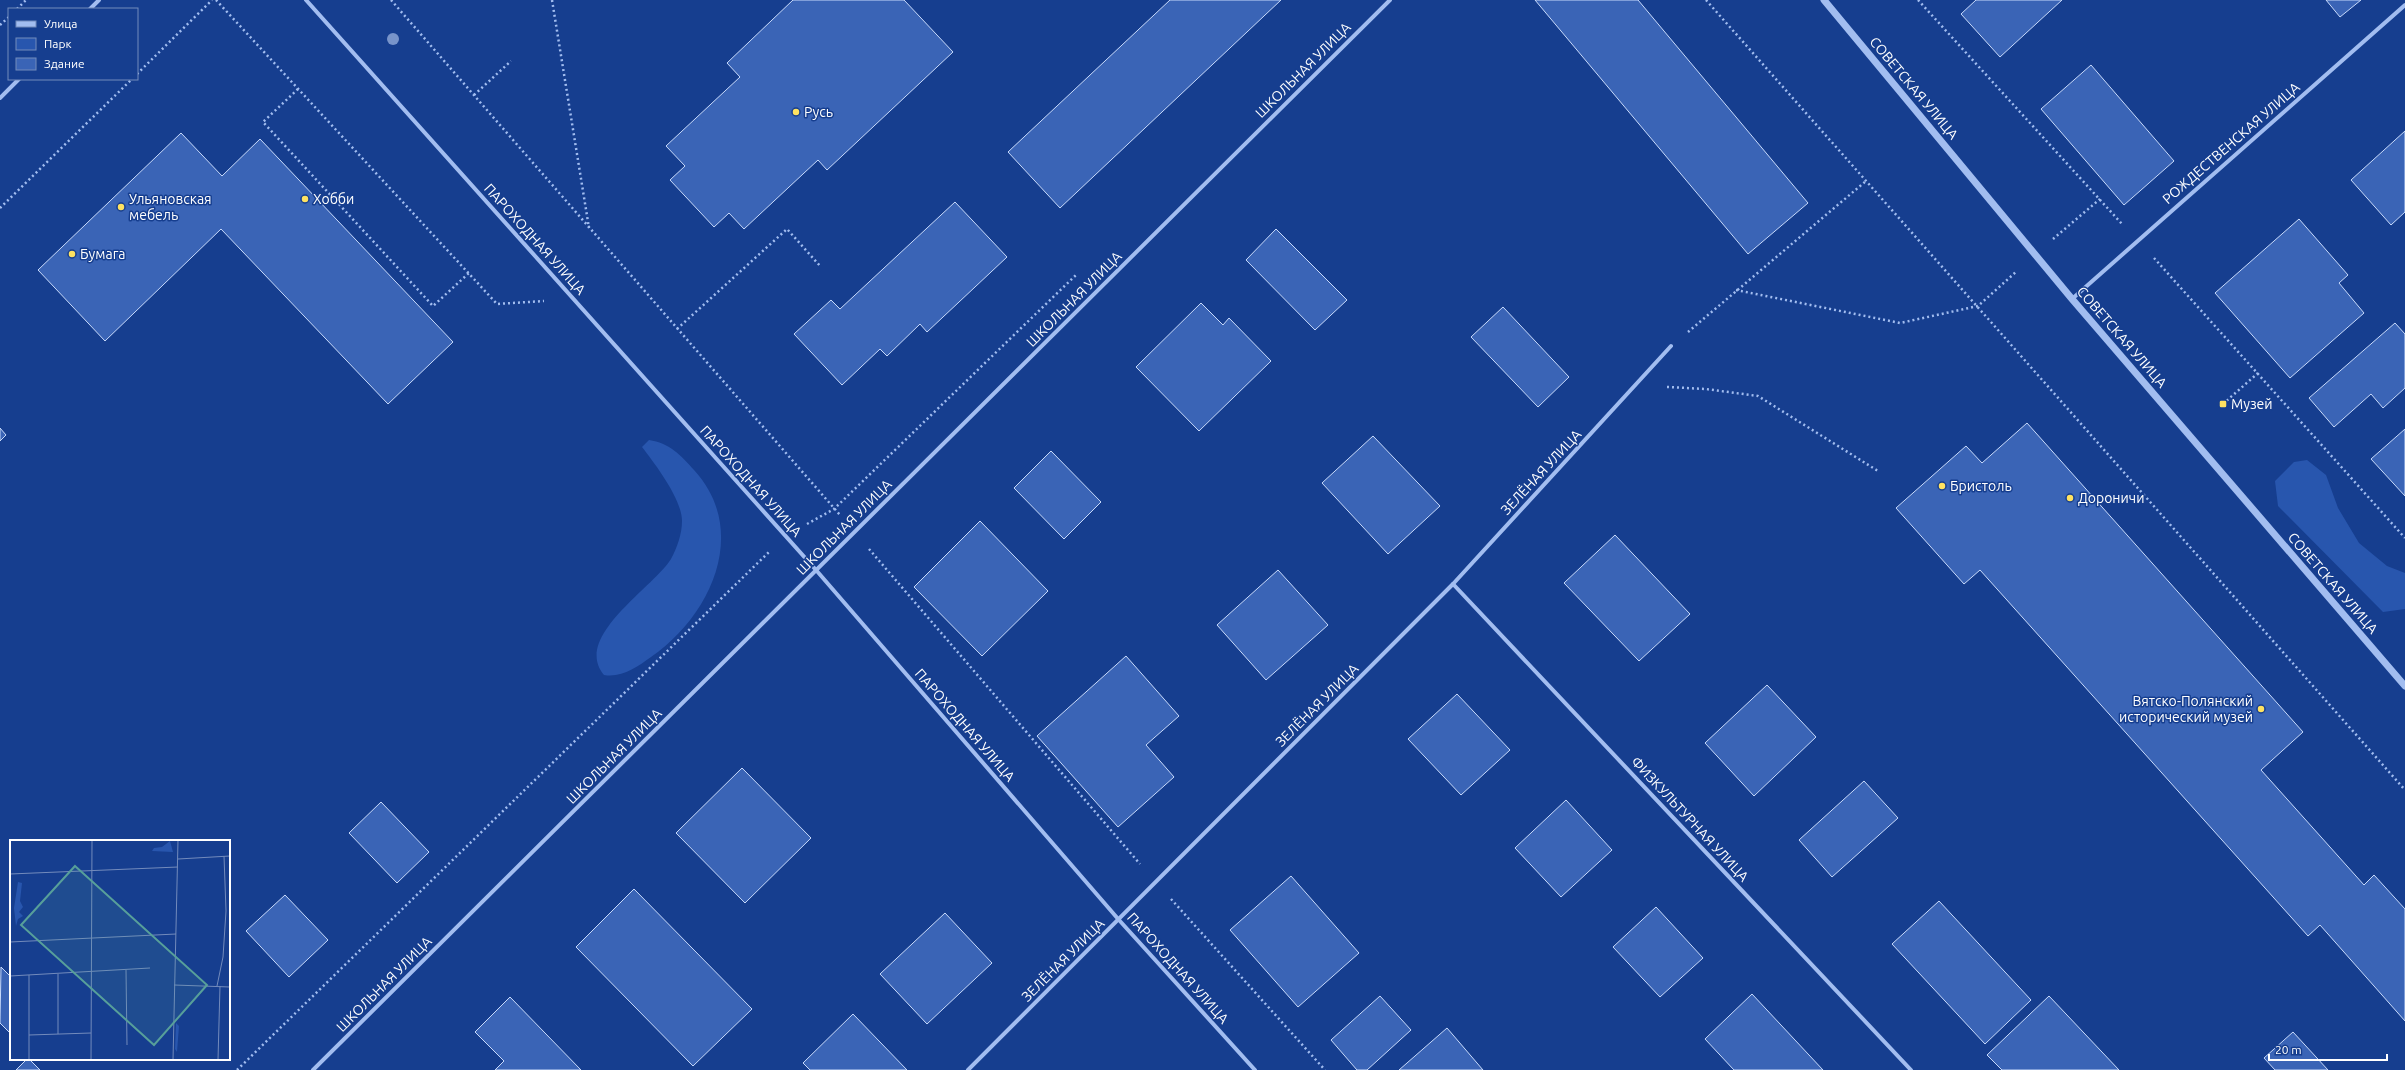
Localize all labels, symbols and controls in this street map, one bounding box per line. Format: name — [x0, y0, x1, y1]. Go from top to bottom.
legend — [8, 8, 138, 80]
text: Улица — [44, 17, 77, 30]
street label: ШКОЛЬНАЯ УЛИЦА — [1252, 19, 1354, 121]
street label: СОВЕТСКАЯ УЛИЦА — [1867, 34, 1961, 142]
text: Парк — [44, 37, 72, 50]
text: Здание — [44, 57, 85, 70]
street label: РОЖДЕСТВЕНСКАЯ УЛИЦА — [2159, 79, 2303, 207]
place label: Русь — [804, 104, 833, 120]
marker: Русь — [791, 107, 801, 117]
street label: ПАРОХОДНАЯ УЛИЦА — [481, 180, 589, 298]
place label: Ульяновская мебель — [129, 191, 212, 223]
place label: Хобби — [313, 191, 354, 207]
marker: Хобби — [300, 194, 310, 204]
marker: Ульяновская мебель — [116, 202, 126, 212]
place label: Бумага — [80, 246, 126, 262]
street label: ШКОЛЬНАЯ УЛИЦА — [1023, 248, 1125, 350]
marker: Бумага — [67, 249, 77, 259]
street label: СОВЕТСКАЯ УЛИЦА — [2074, 283, 2170, 391]
place label: Музей — [2231, 396, 2273, 412]
marker: Музей — [2218, 399, 2228, 409]
street label: ПАРОХОДНАЯ УЛИЦА — [697, 422, 805, 540]
street label: ЗЕЛЁНАЯ УЛИЦА — [1498, 426, 1584, 518]
street label: ШКОЛЬНАЯ УЛИЦА — [793, 476, 895, 578]
place label: Бристоль — [1950, 478, 2012, 494]
marker: Бристоль — [1937, 481, 1947, 491]
place label: Дороничи — [2078, 490, 2144, 506]
marker: Дороничи — [2065, 493, 2075, 503]
street label: СОВЕТСКАЯ УЛИЦА — [2285, 529, 2381, 637]
street label: ЗЕЛЁНАЯ УЛИЦА — [1272, 660, 1362, 750]
street label: ПАРОХОДНАЯ УЛИЦА — [912, 665, 1018, 785]
place label: Вятско-Полянский исторический музей — [2119, 693, 2253, 725]
marker: Вятско-Полянский исторический музей — [2256, 704, 2266, 714]
street label: ШКОЛЬНАЯ УЛИЦА — [563, 705, 665, 807]
street label: ФИЗКУЛЬТУРНАЯ УЛИЦА — [1628, 753, 1752, 885]
inset map — [10, 840, 230, 1060]
street label: ПАРОХОДНАЯ УЛИЦА — [1124, 909, 1232, 1027]
street label: ЗЕЛЁНАЯ УЛИЦА — [1018, 915, 1108, 1005]
street label: ШКОЛЬНАЯ УЛИЦА — [333, 933, 435, 1035]
scale bar — [2269, 1036, 2387, 1062]
text: 20 m — [2275, 1043, 2302, 1056]

